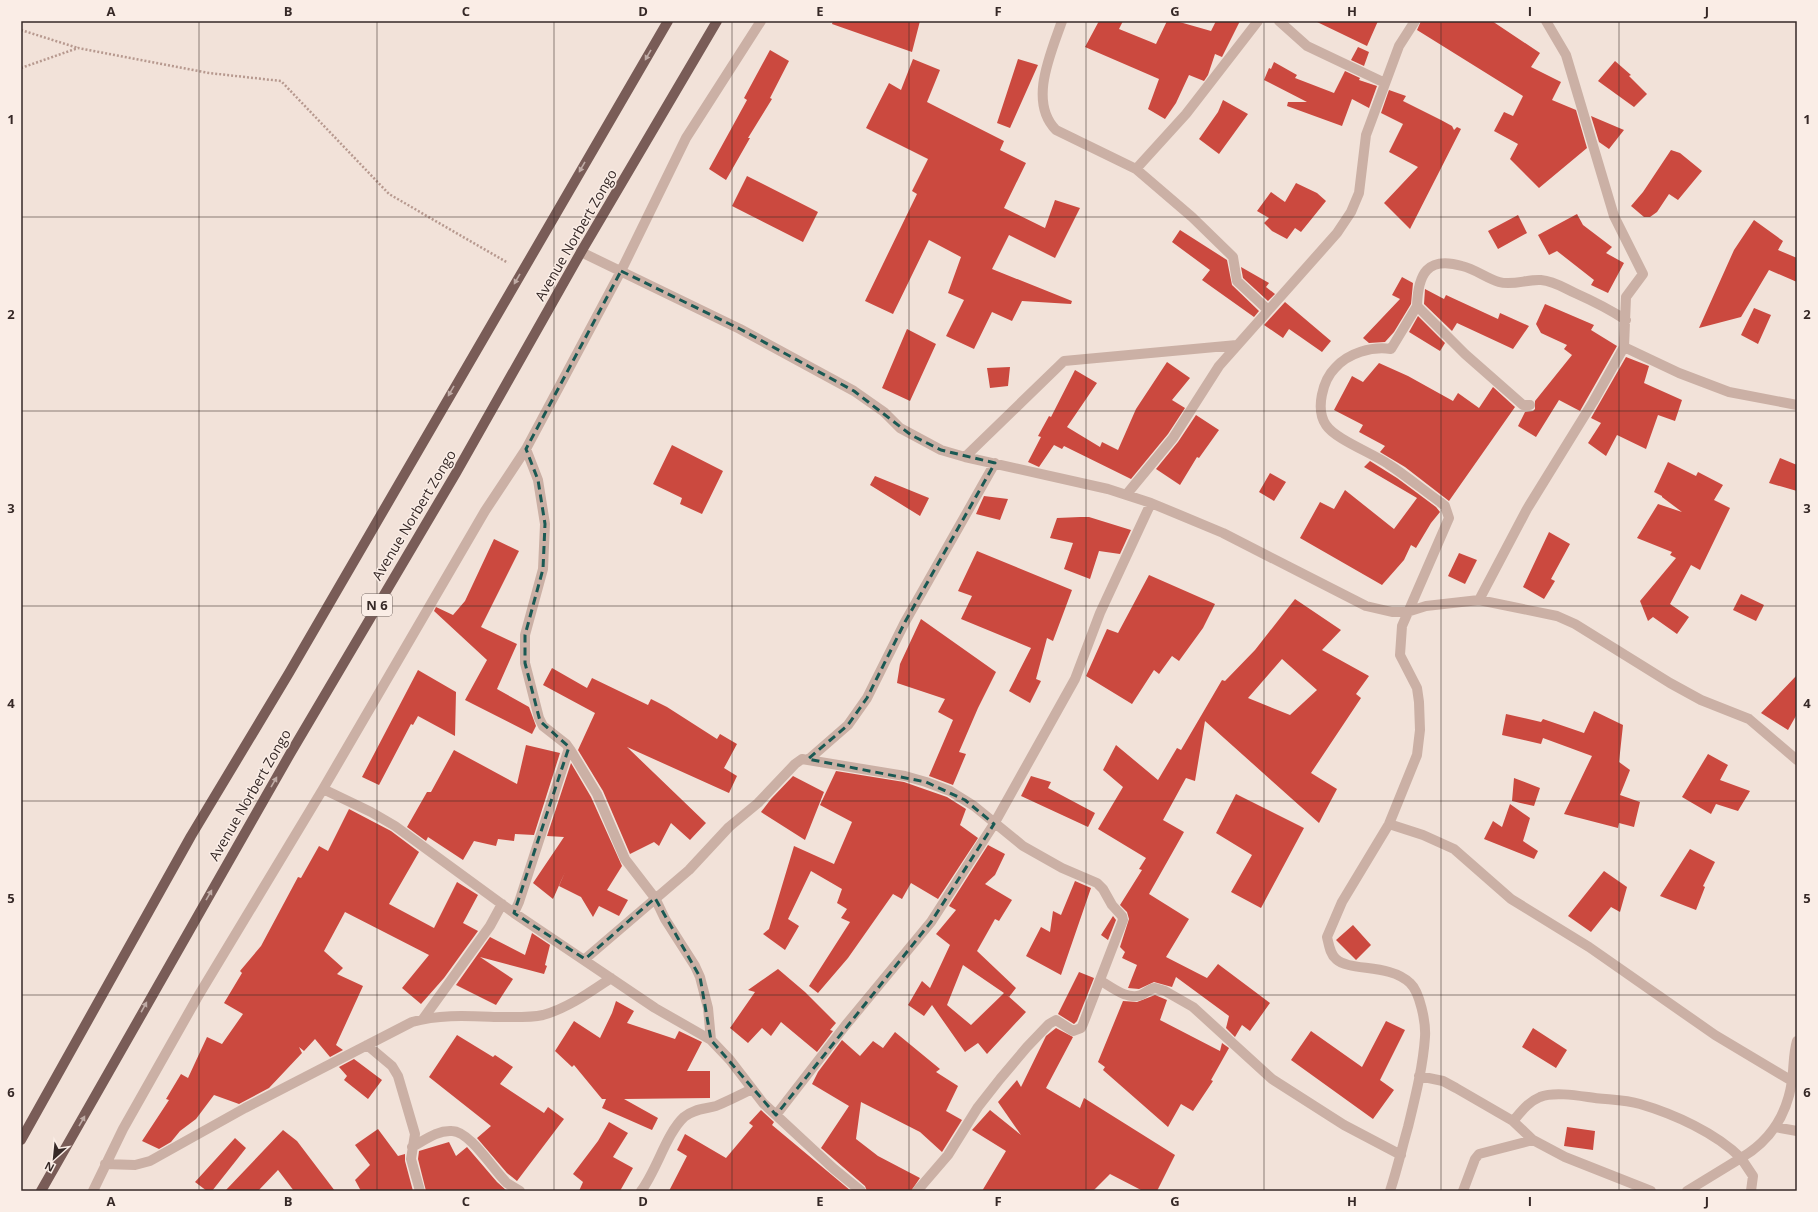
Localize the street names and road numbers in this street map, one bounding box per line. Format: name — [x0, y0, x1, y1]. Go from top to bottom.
street label: Avenue Norbert Zongo — [530, 166, 621, 304]
street label: Avenue Norbert Zongo — [367, 446, 460, 583]
road number: N 6 — [362, 594, 392, 616]
street label: Avenue Norbert Zongo — [204, 726, 295, 864]

